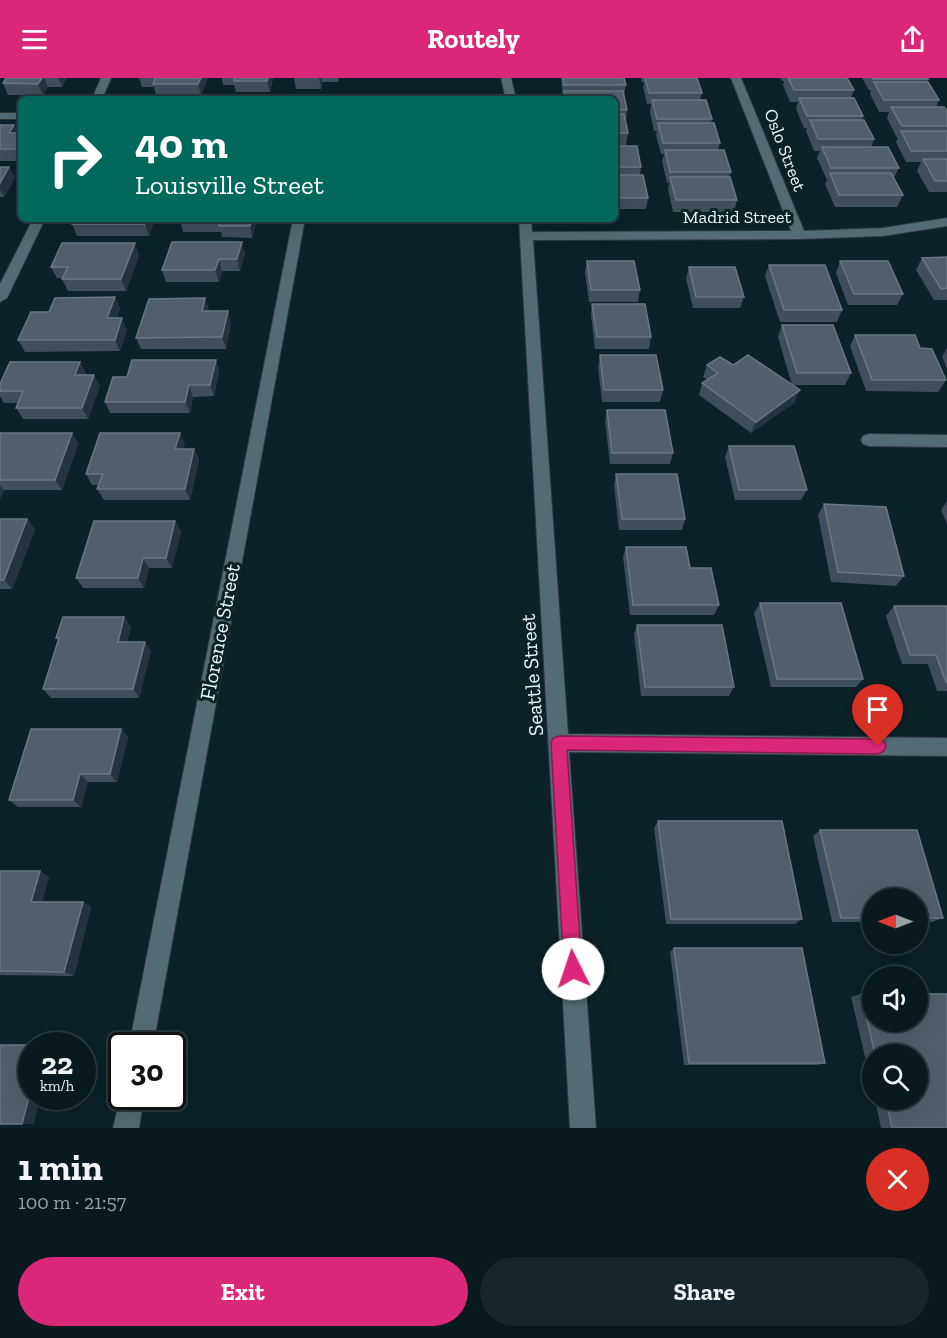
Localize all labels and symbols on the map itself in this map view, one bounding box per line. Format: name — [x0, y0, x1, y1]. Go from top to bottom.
street label: Oslo Street — [759, 106, 811, 195]
street label: Madrid Street — [683, 206, 791, 228]
street label: Florence Street — [194, 561, 245, 702]
street label: Seattle Street — [515, 613, 548, 737]
pin — [852, 684, 903, 746]
north arrow — [862, 888, 928, 954]
position arrow — [541, 937, 605, 1001]
speed limit sign: 30 — [108, 1032, 186, 1110]

